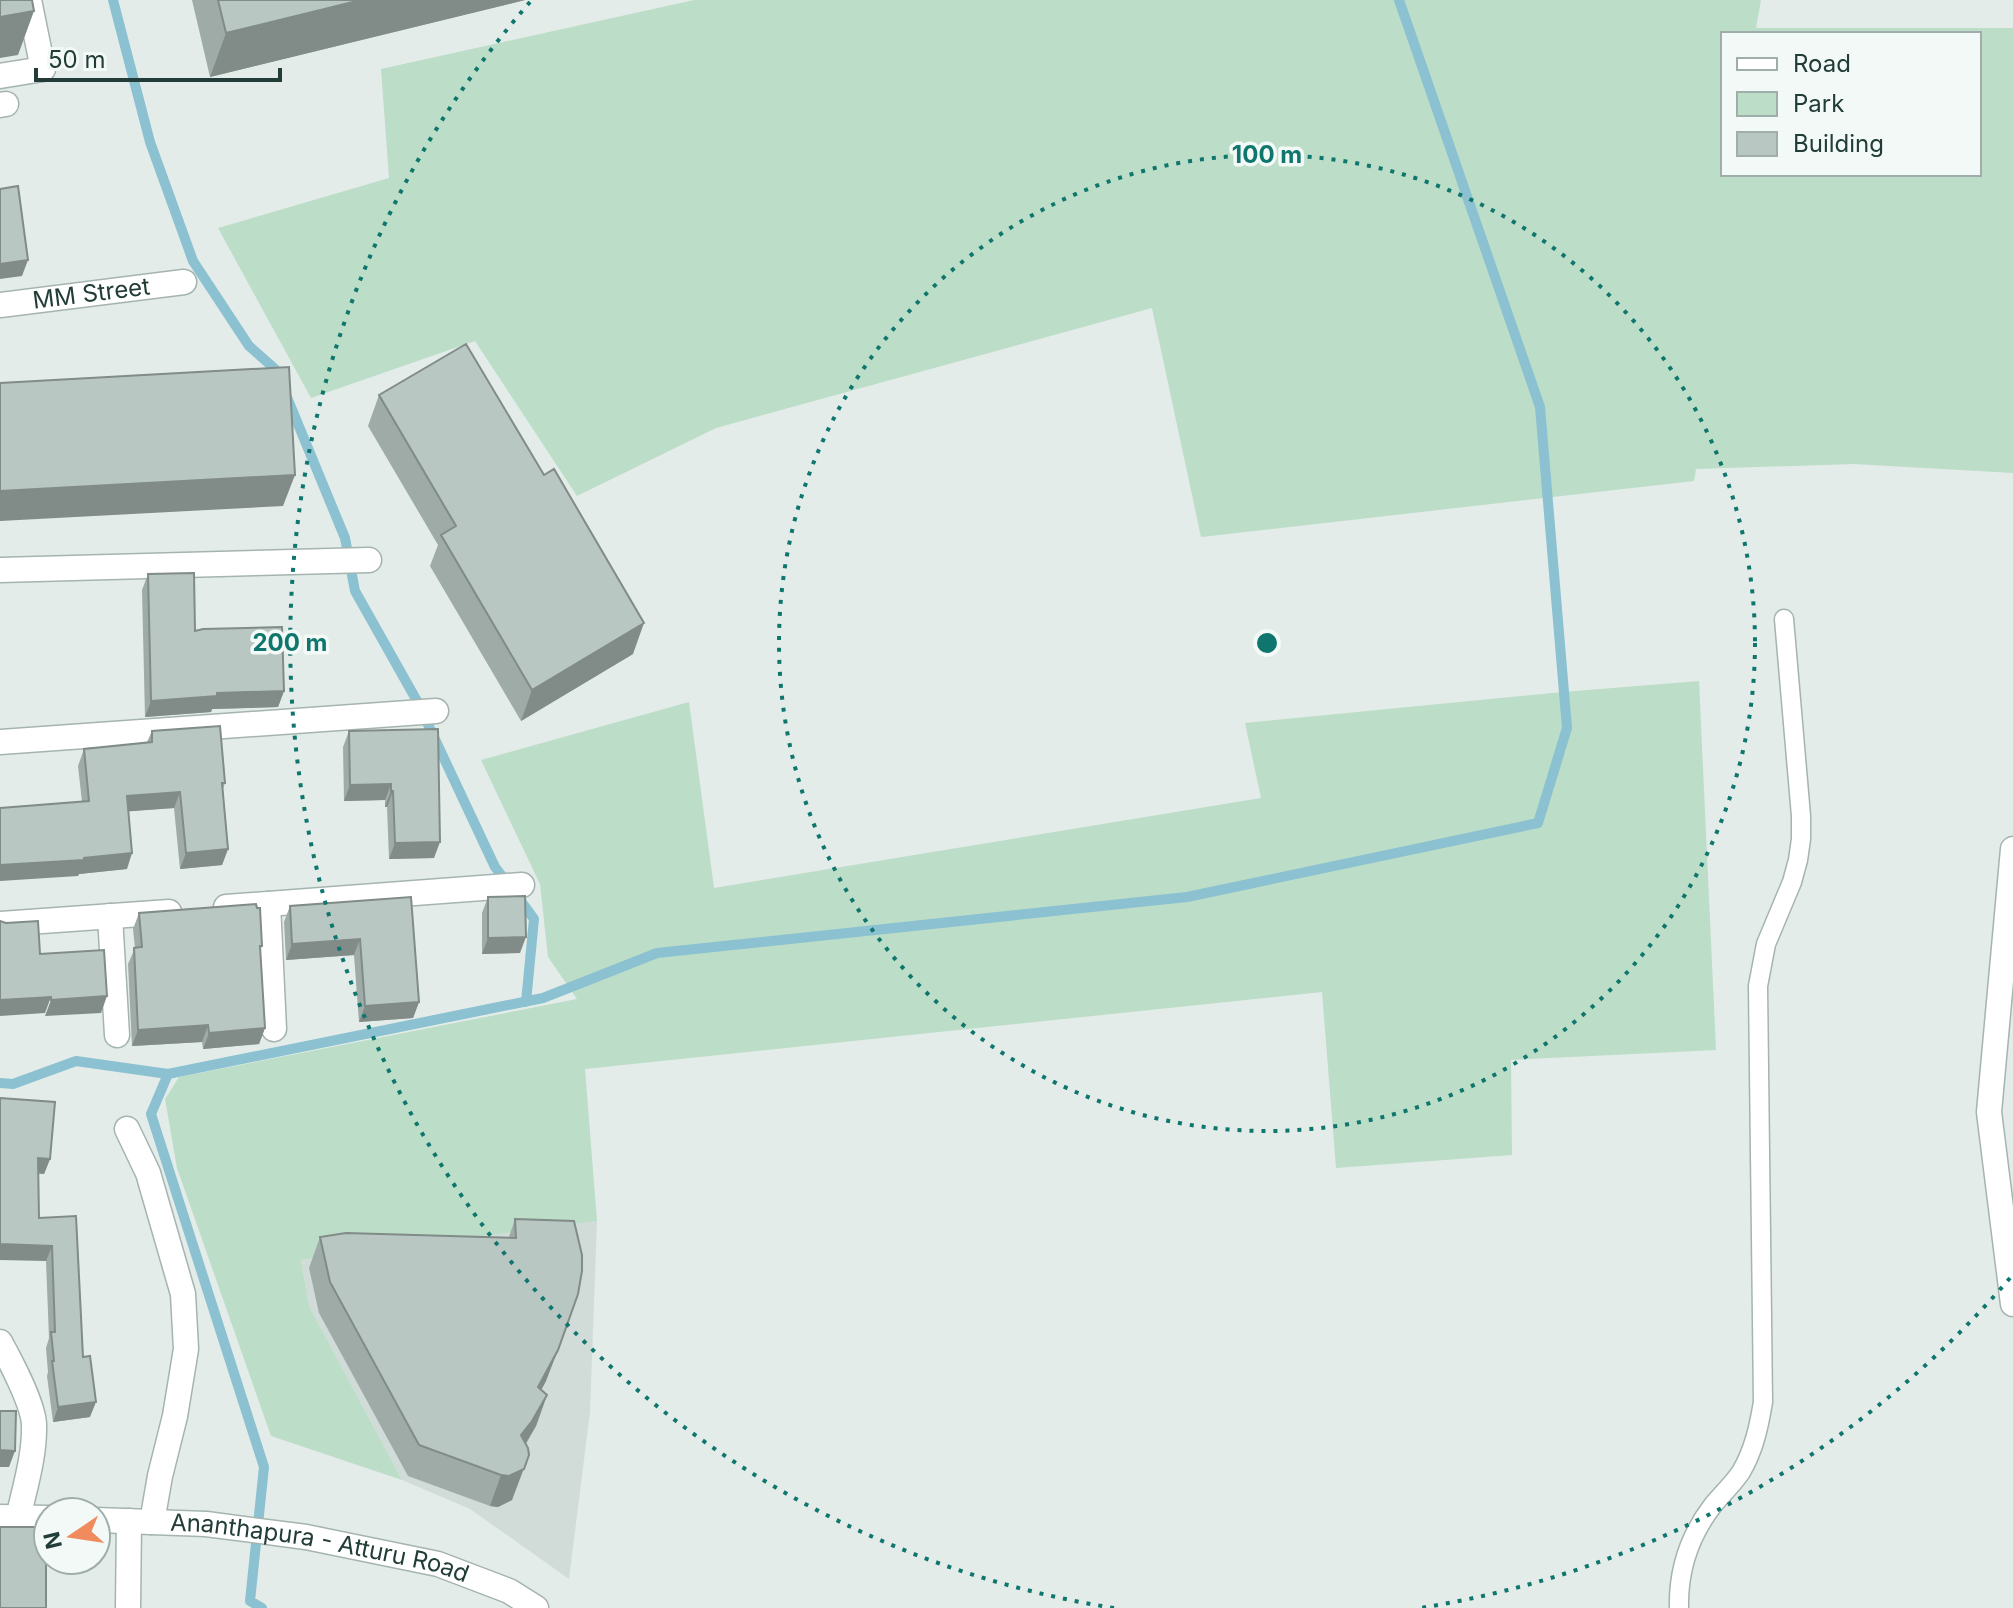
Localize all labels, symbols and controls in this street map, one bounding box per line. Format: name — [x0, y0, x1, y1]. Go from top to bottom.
scale bar — [36, 32, 280, 82]
legend — [1721, 32, 1981, 176]
text: 50 m — [48, 45, 106, 74]
text: Road — [1793, 49, 1851, 78]
text: Park — [1793, 89, 1844, 118]
text: Building — [1793, 129, 1884, 158]
text: 100 m — [1232, 140, 1302, 169]
street label: MM Street — [31, 271, 152, 315]
text: 200 m — [252, 628, 328, 657]
centre of rings — [1253, 629, 1281, 657]
north arrow — [32, 1496, 112, 1576]
street label: Ananthapura - Atturu Road — [170, 1508, 473, 1588]
text: N — [38, 1529, 67, 1552]

